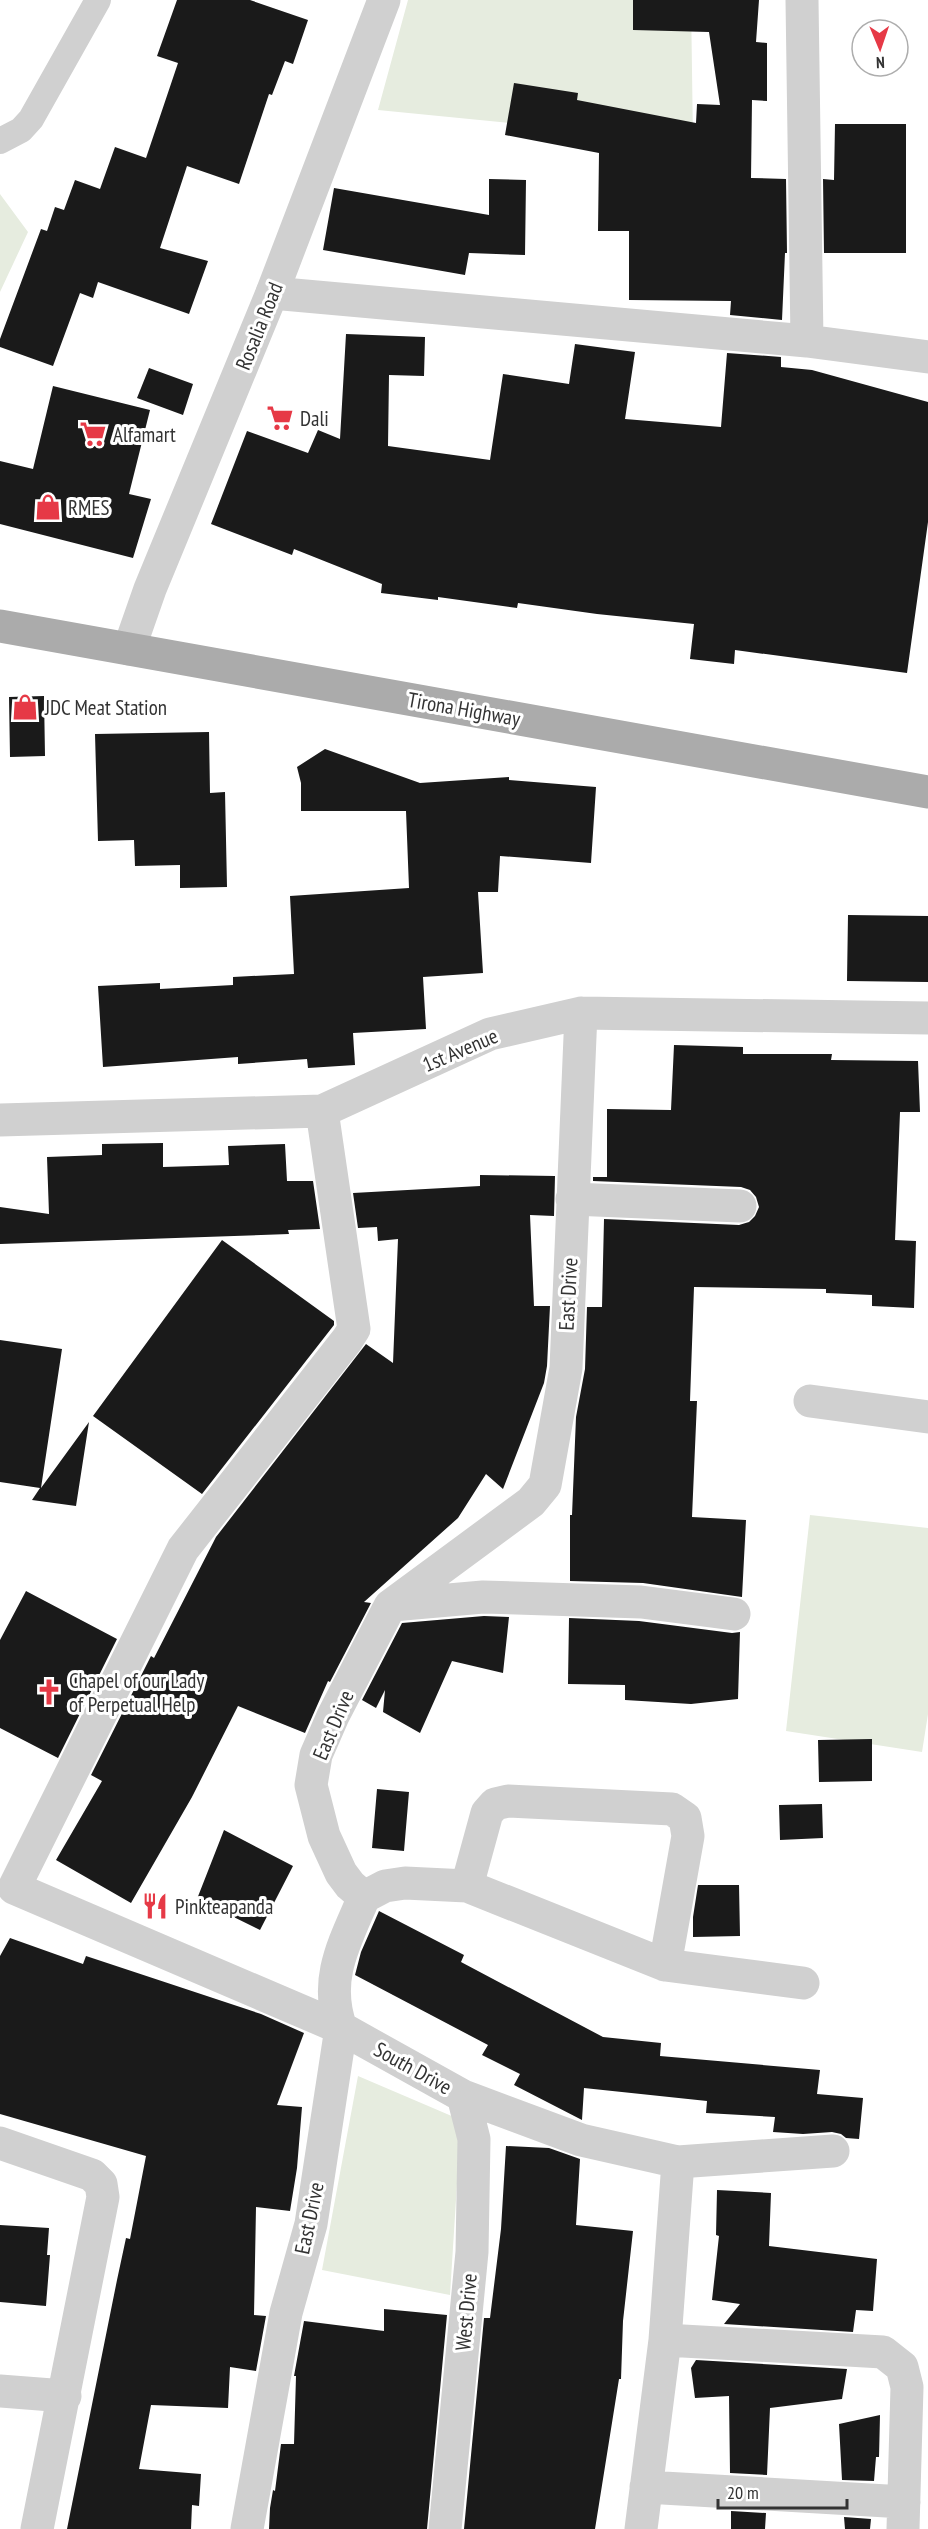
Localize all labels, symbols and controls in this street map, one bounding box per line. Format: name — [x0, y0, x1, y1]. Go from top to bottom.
north arrow — [850, 18, 910, 78]
text: N — [876, 53, 885, 73]
street label: Rosalia Road — [229, 278, 289, 374]
supermarket icon: Dali — [265, 403, 295, 433]
place label: Dali — [300, 405, 329, 432]
supermarket icon: Alfamart — [78, 419, 108, 449]
place label: Alfamart — [113, 421, 176, 448]
shop icon: RMES — [33, 492, 63, 522]
place label: RMES — [68, 494, 109, 521]
street label: Tirona Highway — [406, 686, 522, 732]
shop icon: JDC Meat Station — [10, 692, 40, 722]
place label: JDC Meat Station — [44, 694, 167, 721]
street label: 1st Avenue — [418, 1022, 502, 1078]
street label: East Drive — [553, 1257, 583, 1331]
place label: Chapel of our Lady of Perpetual Help — [69, 1667, 204, 1718]
church icon: Chapel of our Lady of Perpetual Help — [34, 1677, 64, 1707]
street label: East Drive — [306, 1686, 360, 1764]
restaurant icon: Pinkteapanda — [140, 1891, 170, 1921]
place label: Pinkteapanda — [175, 1893, 273, 1920]
street label: South Drive — [369, 2036, 457, 2100]
street label: East Drive — [288, 2180, 330, 2256]
street label: West Drive — [449, 2272, 483, 2352]
scale bar — [718, 2472, 847, 2510]
text: 20 m — [727, 2481, 759, 2504]

